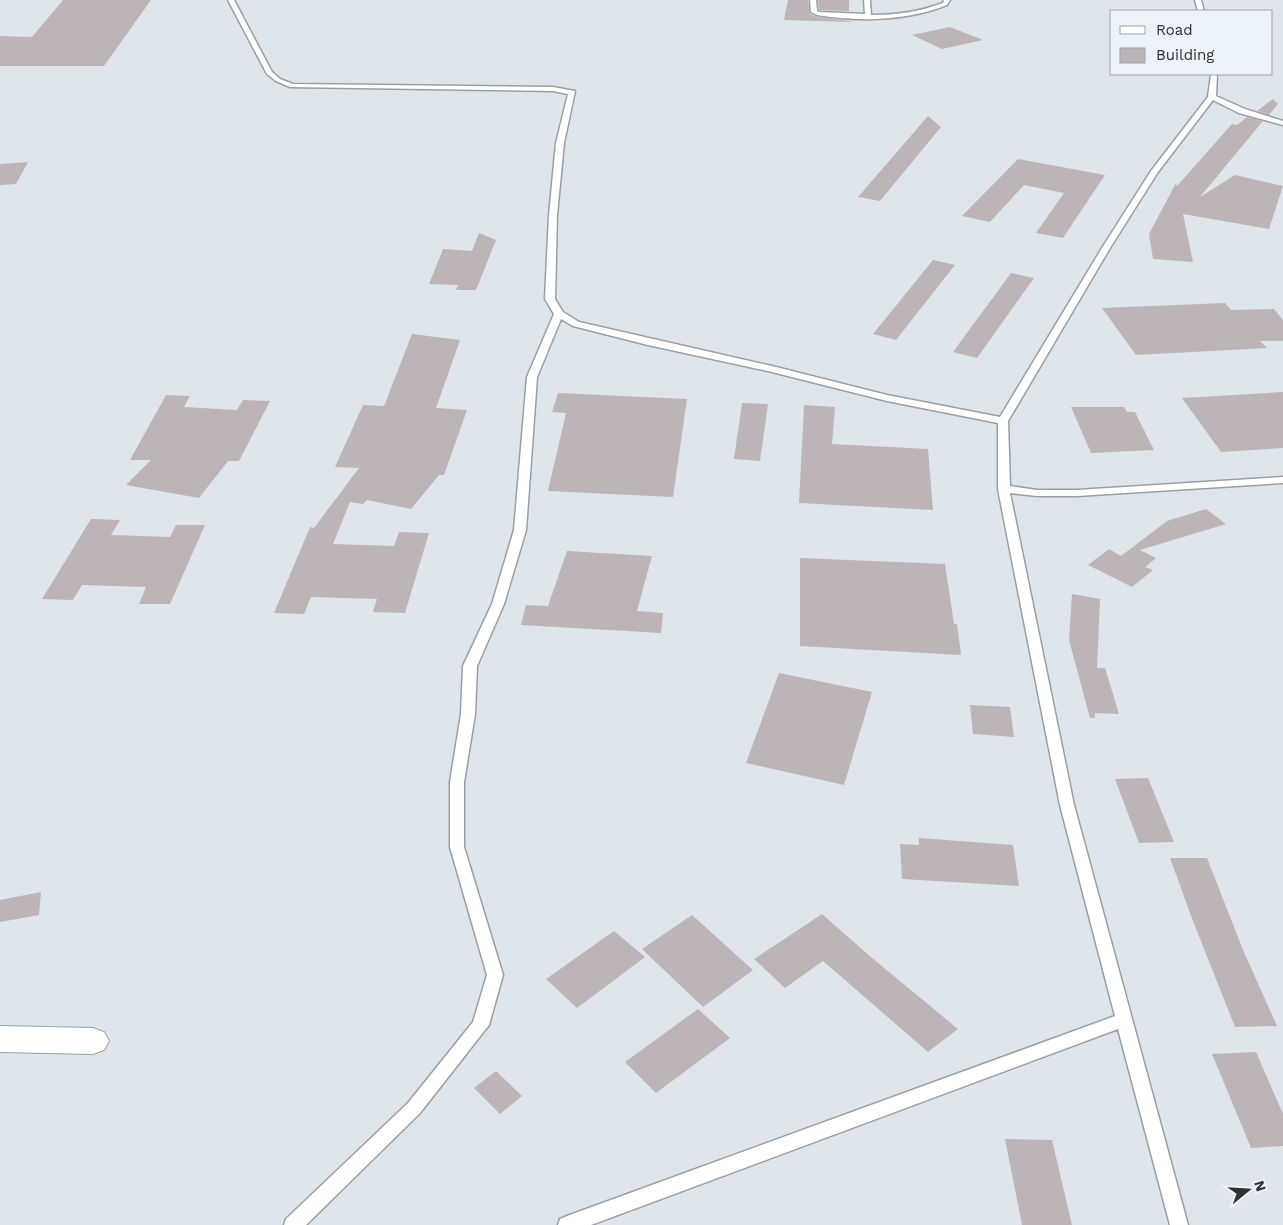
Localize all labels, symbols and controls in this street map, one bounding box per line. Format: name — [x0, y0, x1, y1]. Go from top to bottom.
legend — [1110, 10, 1273, 75]
text: Road — [1156, 21, 1193, 39]
text: Building — [1156, 46, 1214, 64]
north arrow — [1223, 1165, 1273, 1215]
text: N — [1251, 1179, 1270, 1193]

